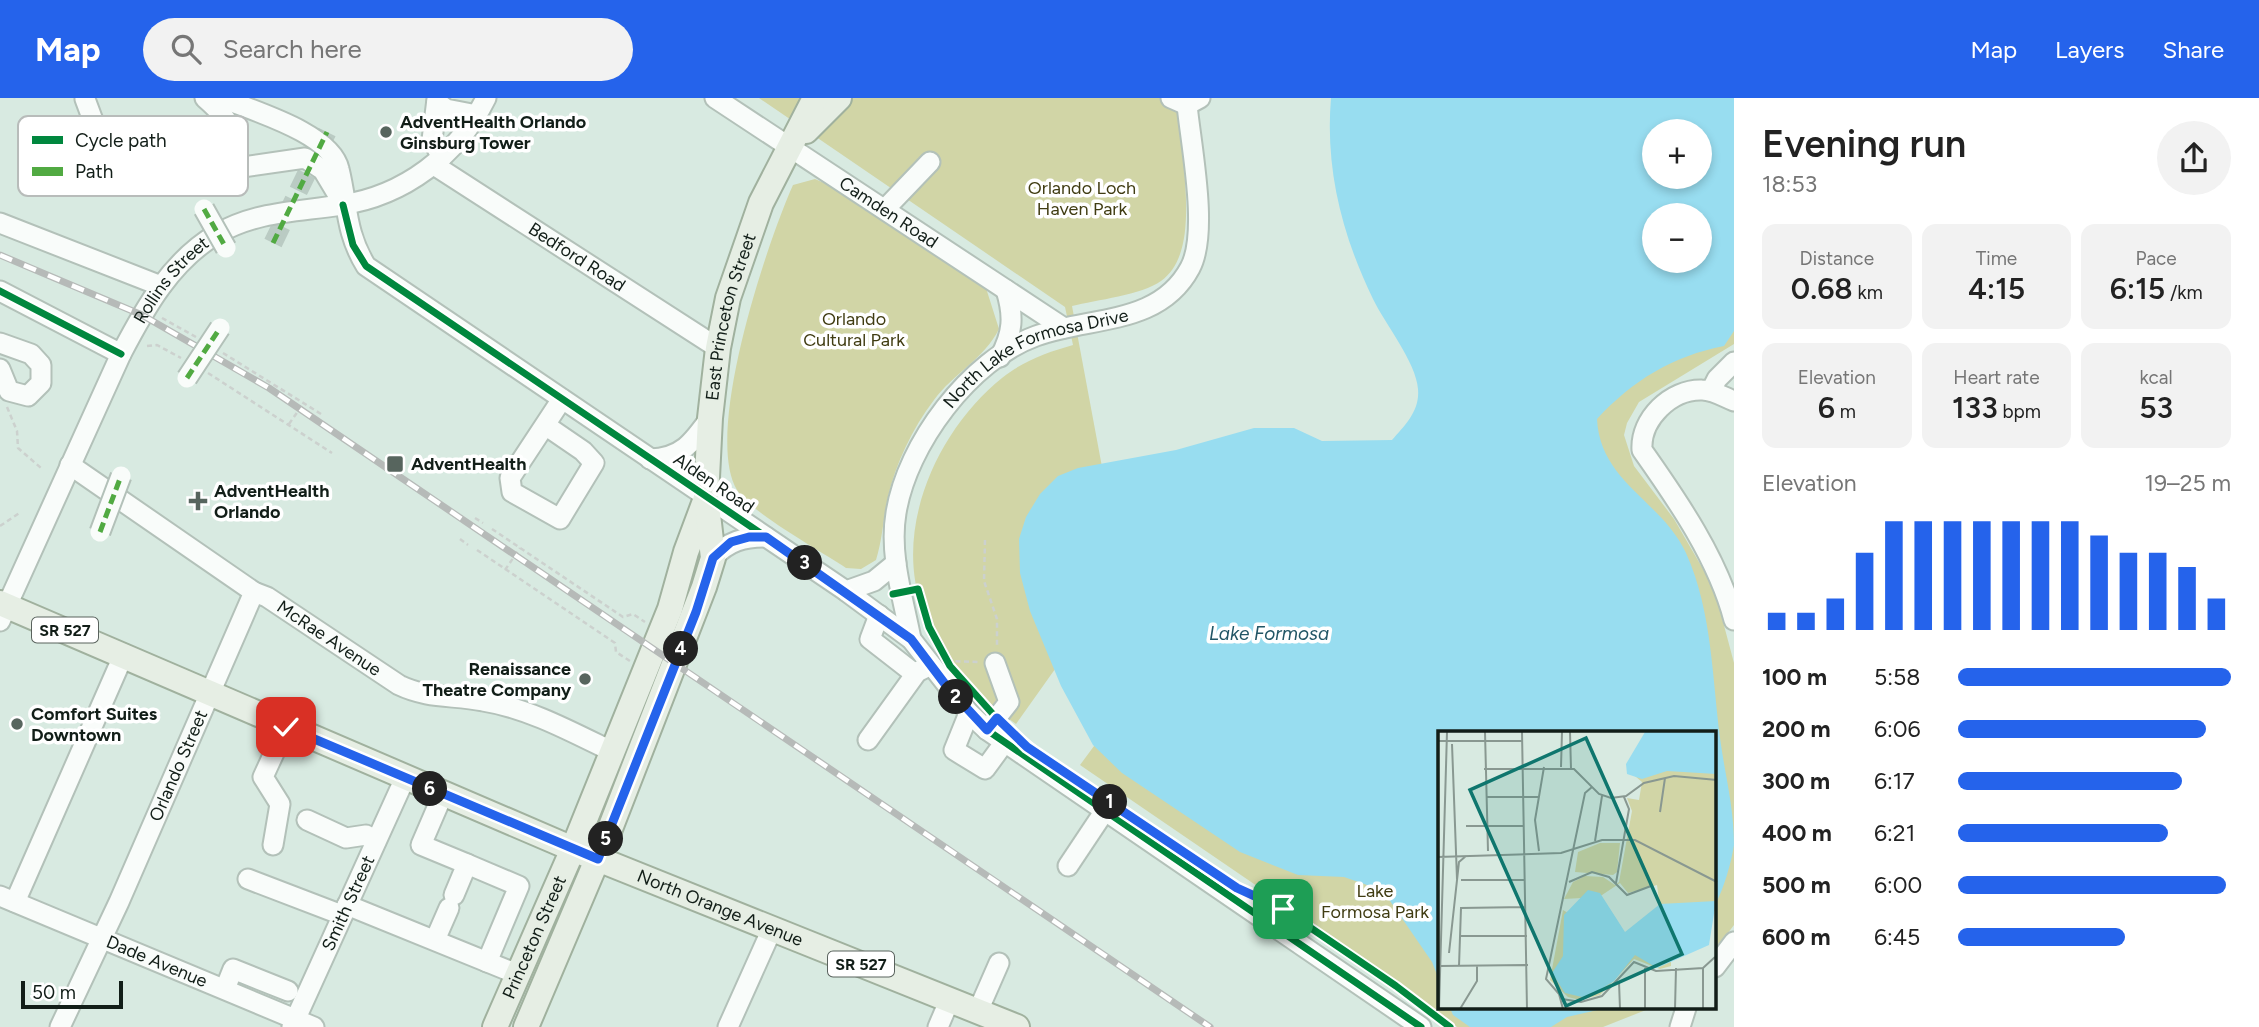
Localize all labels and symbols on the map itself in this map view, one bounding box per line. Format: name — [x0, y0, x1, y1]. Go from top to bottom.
place label: AdventHealth Orlando Ginsburg Tower — [400, 111, 586, 154]
legend — [18, 116, 248, 196]
marker: AdventHealth Orlando Ginsburg Tower — [378, 124, 394, 140]
text: Cycle path — [75, 129, 167, 152]
text: Path — [75, 160, 113, 183]
street label: Camden Road — [835, 172, 942, 253]
park label: Orlando Loch Haven Park — [1028, 177, 1136, 220]
street label: Bedford Road — [524, 218, 630, 296]
street label: East Princeton Street — [701, 230, 761, 402]
street label: Rollins Street — [129, 232, 213, 328]
street label: North Lake Formosa Drive — [938, 304, 1131, 413]
park label: Orlando Cultural Park — [803, 308, 905, 351]
street label: Alden Road — [670, 448, 758, 518]
place label: AdventHealth — [411, 453, 527, 475]
marker: AdventHealth — [385, 454, 405, 474]
place label: AdventHealth Orlando — [214, 480, 330, 523]
marker: AdventHealth Orlando — [188, 491, 208, 511]
pin: 3 — [788, 546, 822, 580]
street label: McRae Avenue — [273, 596, 385, 681]
road number: SR 527 — [32, 618, 98, 642]
water label: Lake Formosa — [1209, 622, 1329, 645]
pin: 4 — [664, 632, 698, 666]
place label: Renaissance Theatre Company — [422, 658, 572, 701]
marker: Renaissance Theatre Company — [577, 671, 593, 687]
pin: 2 — [939, 680, 974, 714]
pin — [256, 697, 316, 757]
place label: Comfort Suites Downtown — [31, 703, 158, 746]
street label: Orlando Street — [145, 706, 212, 825]
marker: Comfort Suites Downtown — [9, 716, 25, 732]
inset map — [1438, 731, 1716, 1010]
pin: 6 — [412, 772, 448, 806]
pin: 1 — [1092, 784, 1128, 820]
pin: 5 — [588, 822, 624, 856]
street label: Smith Street — [317, 852, 379, 954]
street label: North Orange Avenue — [634, 865, 806, 951]
street label: Princeton Street — [498, 872, 571, 1002]
pin — [1253, 879, 1313, 939]
park label: Lake Formosa Park — [1321, 880, 1429, 923]
street label: Dade Avenue — [103, 931, 211, 992]
road number: SR 527 — [828, 951, 894, 976]
scale bar — [21, 978, 122, 1010]

